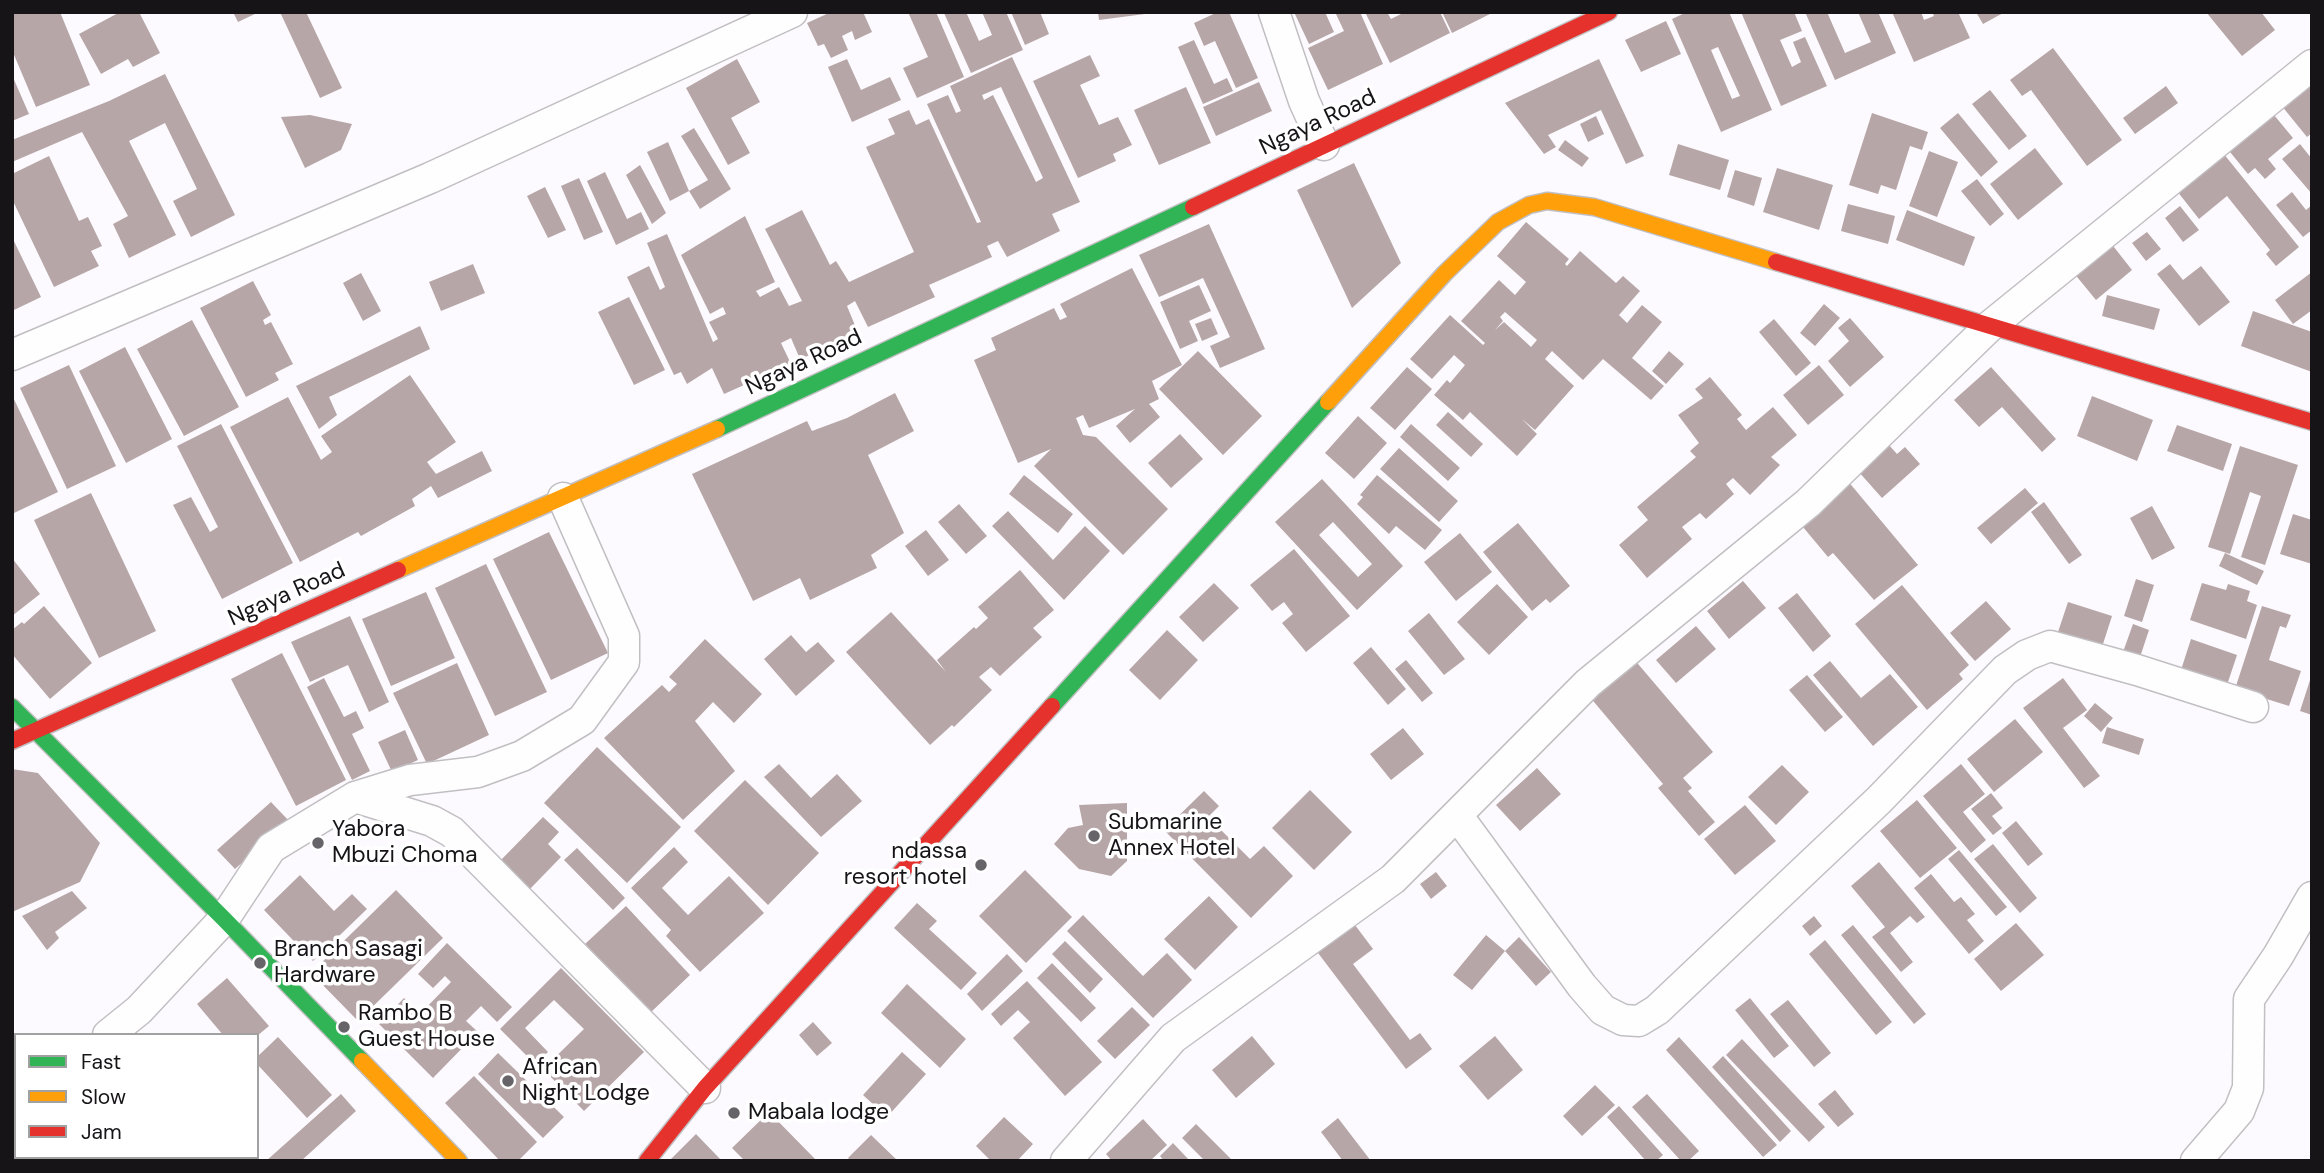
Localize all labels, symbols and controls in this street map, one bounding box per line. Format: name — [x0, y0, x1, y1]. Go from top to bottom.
street label: Ngaya Road — [1255, 84, 1381, 162]
street label: Ngaya Road — [741, 324, 867, 402]
street label: Ngaya Road — [224, 557, 350, 633]
place label: Submarine Annex Hotel — [1108, 809, 1235, 863]
place label: Yabora Mbuzi Choma — [332, 816, 477, 870]
marker: Submarine Annex Hotel — [1086, 828, 1102, 844]
marker: Yabora Mbuzi Choma — [310, 835, 326, 851]
place label: ndassa resort hotel — [844, 838, 967, 892]
marker: ndassa resort hotel — [973, 857, 989, 873]
place label: Branch Sasagi Hardware — [274, 936, 423, 990]
marker: Branch Sasagi Hardware — [252, 955, 268, 971]
place label: Rambo B Guest House — [358, 1000, 495, 1054]
marker: Rambo B Guest House — [336, 1019, 352, 1035]
legend — [14, 1033, 259, 1159]
text: Fast — [81, 1048, 121, 1076]
place label: African Night Lodge — [522, 1054, 650, 1108]
marker: African Night Lodge — [500, 1073, 516, 1089]
text: Slow — [81, 1083, 126, 1111]
place label: Mabala lodge — [748, 1099, 889, 1127]
marker: Mabala lodge — [726, 1105, 742, 1121]
text: Jam — [81, 1118, 122, 1146]

